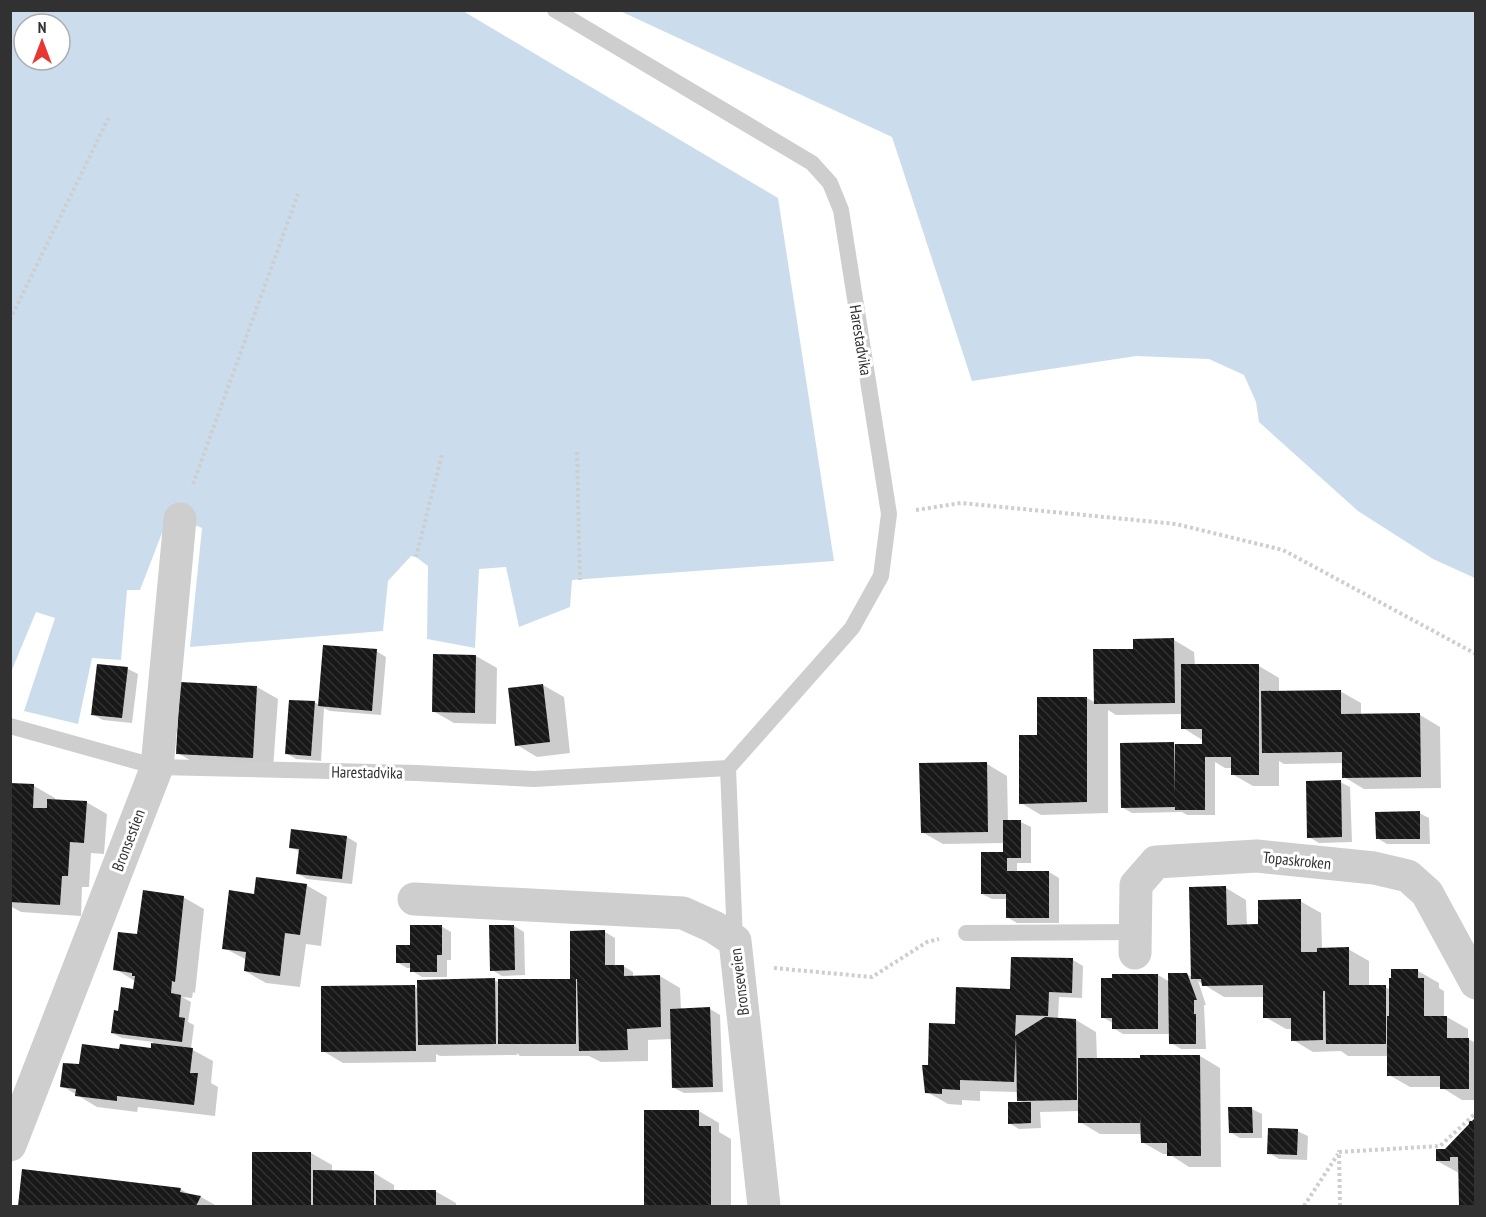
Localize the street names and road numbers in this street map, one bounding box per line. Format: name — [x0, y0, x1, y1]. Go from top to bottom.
street label: Harestadvika — [846, 303, 876, 377]
street label: Harestadvika — [331, 761, 403, 783]
street label: Bronsestien — [107, 806, 149, 874]
street label: Topaskroken — [1262, 846, 1332, 874]
street label: Bronseveien — [725, 947, 753, 1017]

